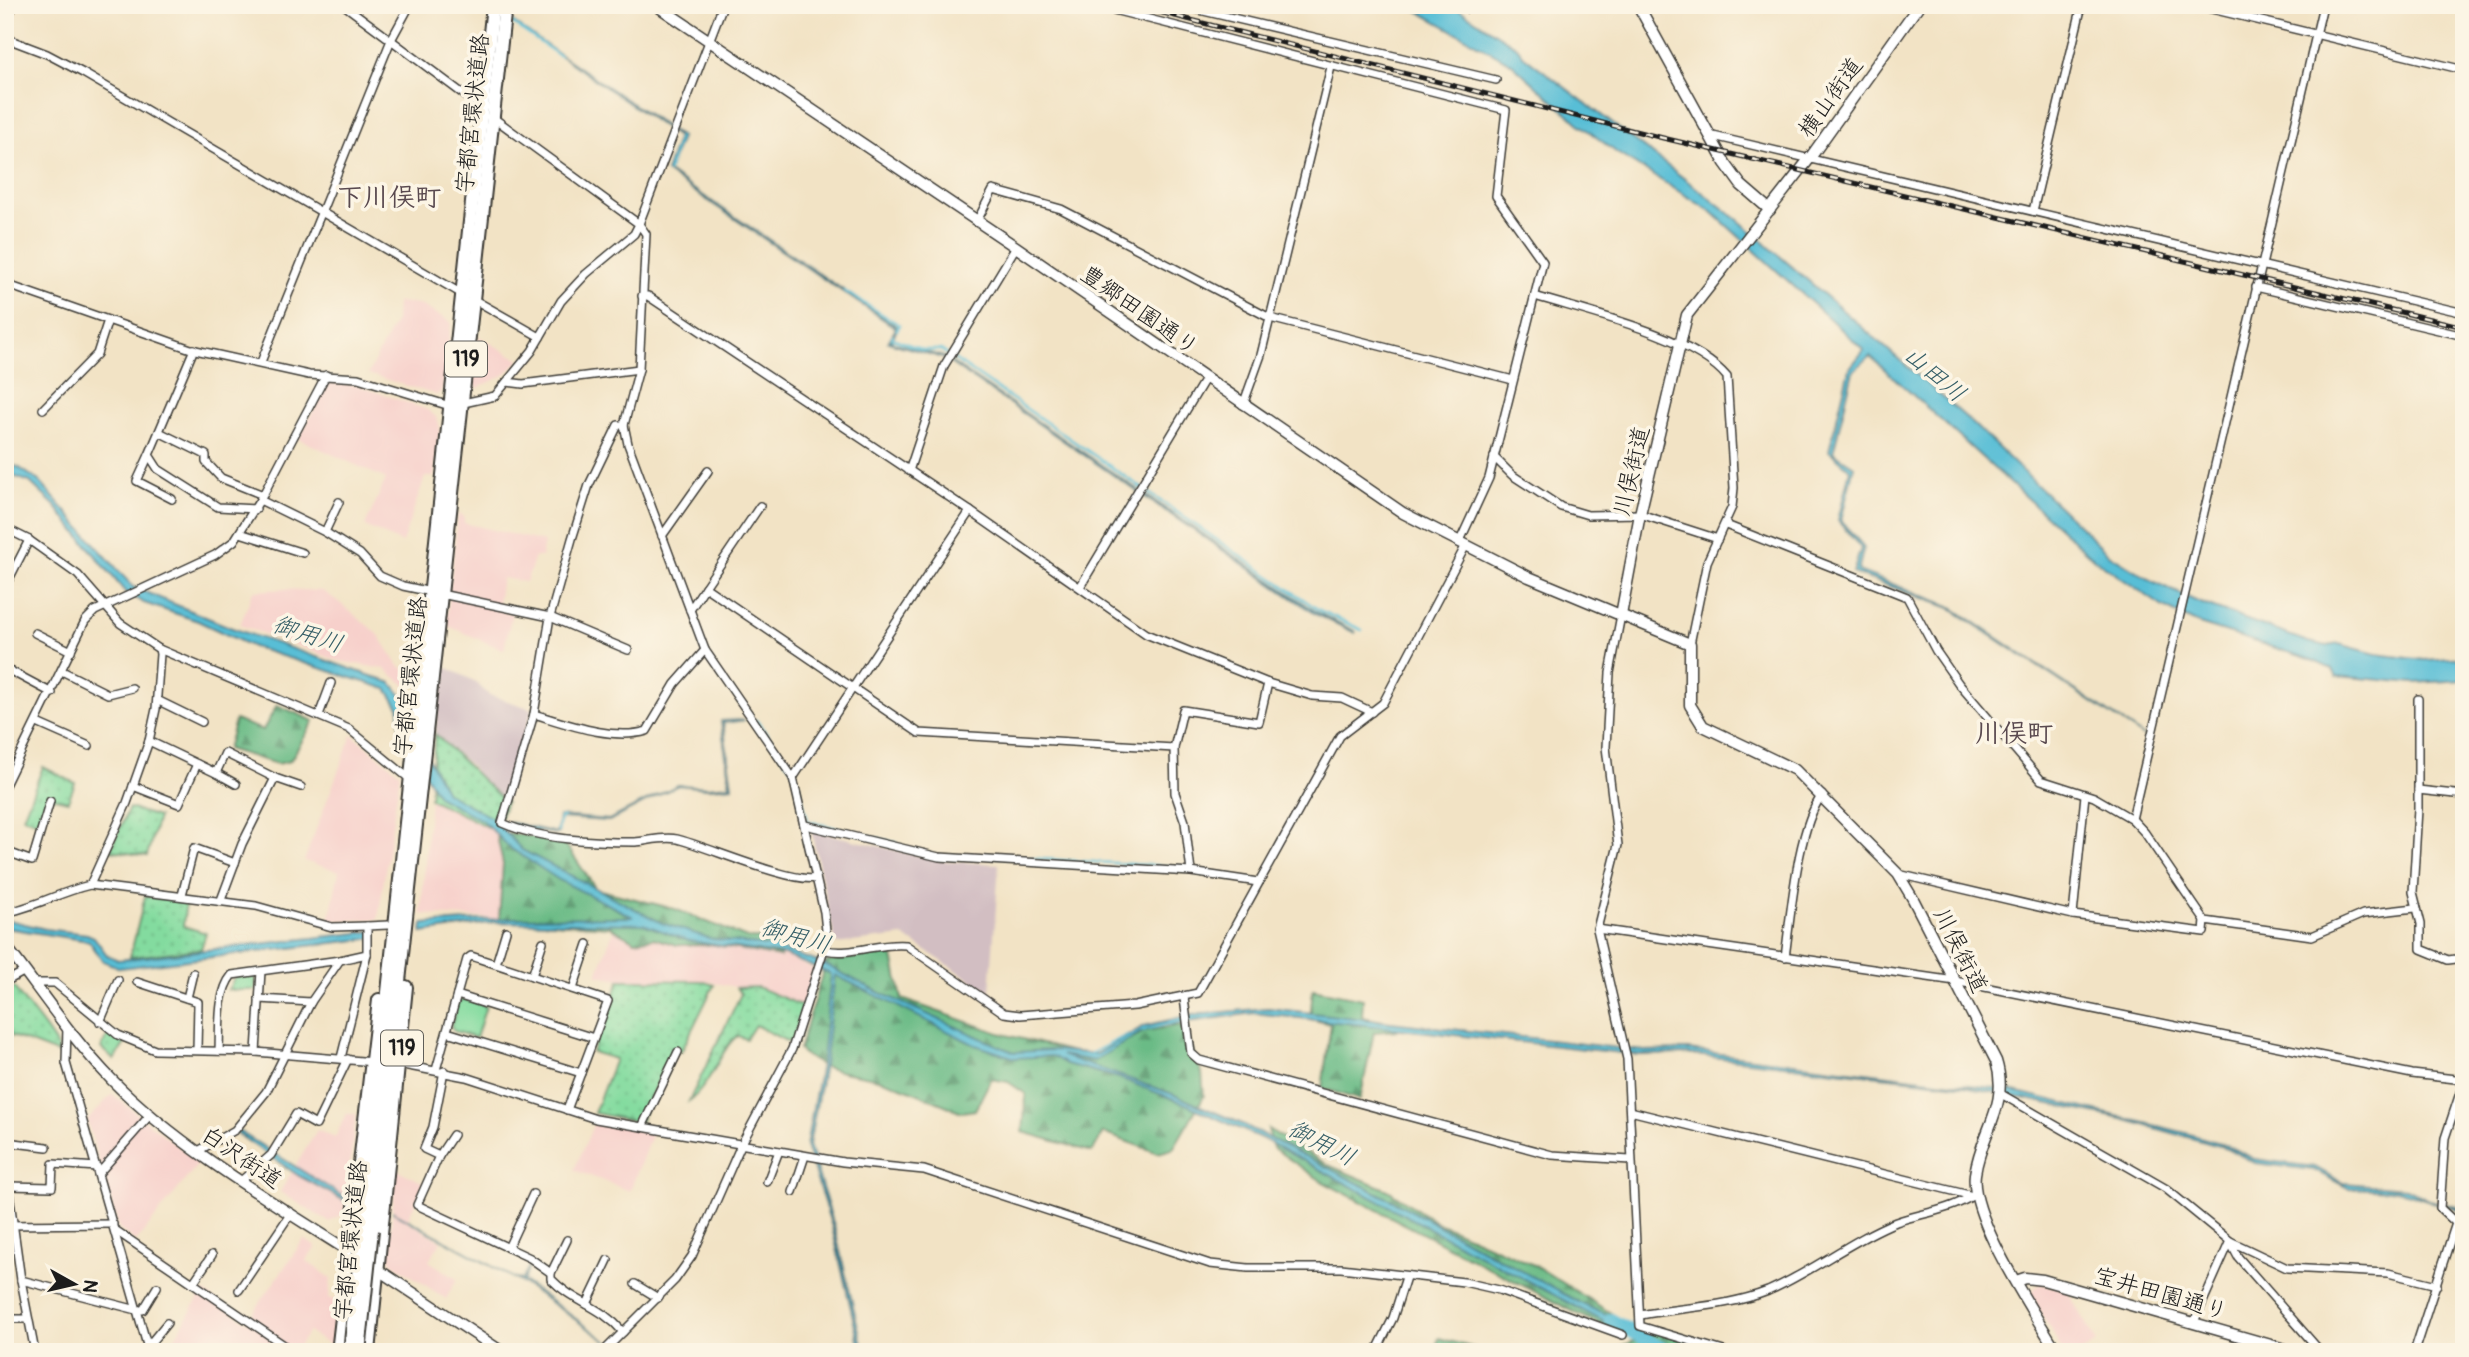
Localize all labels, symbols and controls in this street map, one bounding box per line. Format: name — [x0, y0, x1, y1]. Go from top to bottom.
street label: 宇都宮環状道路 — [450, 31, 495, 195]
street label: 横山街道 — [1792, 52, 1869, 143]
district label: 下川俣町 — [337, 182, 441, 214]
street label: 豊郷田園通り — [1075, 259, 1205, 362]
water label: 山田川 — [1898, 340, 1972, 409]
road number: 119 — [445, 342, 487, 376]
street label: 川俣街道 — [1607, 423, 1656, 519]
street label: 宇都宮環状道路 — [388, 594, 433, 758]
water label: 御用川 — [269, 610, 347, 659]
district label: 川俣町 — [1975, 718, 2053, 750]
street label: 川俣街道 — [1927, 903, 1994, 998]
water label: 御用川 — [757, 913, 834, 960]
road number: 119 — [381, 1030, 423, 1066]
water label: 御用川 — [1283, 1114, 1360, 1173]
street label: 白沢街道 — [195, 1120, 288, 1195]
street label: 宇都宮環状道路 — [328, 1158, 373, 1322]
north arrow — [38, 1248, 108, 1318]
street label: 宝井田園通り — [2091, 1261, 2231, 1326]
text: N — [77, 1278, 103, 1294]

